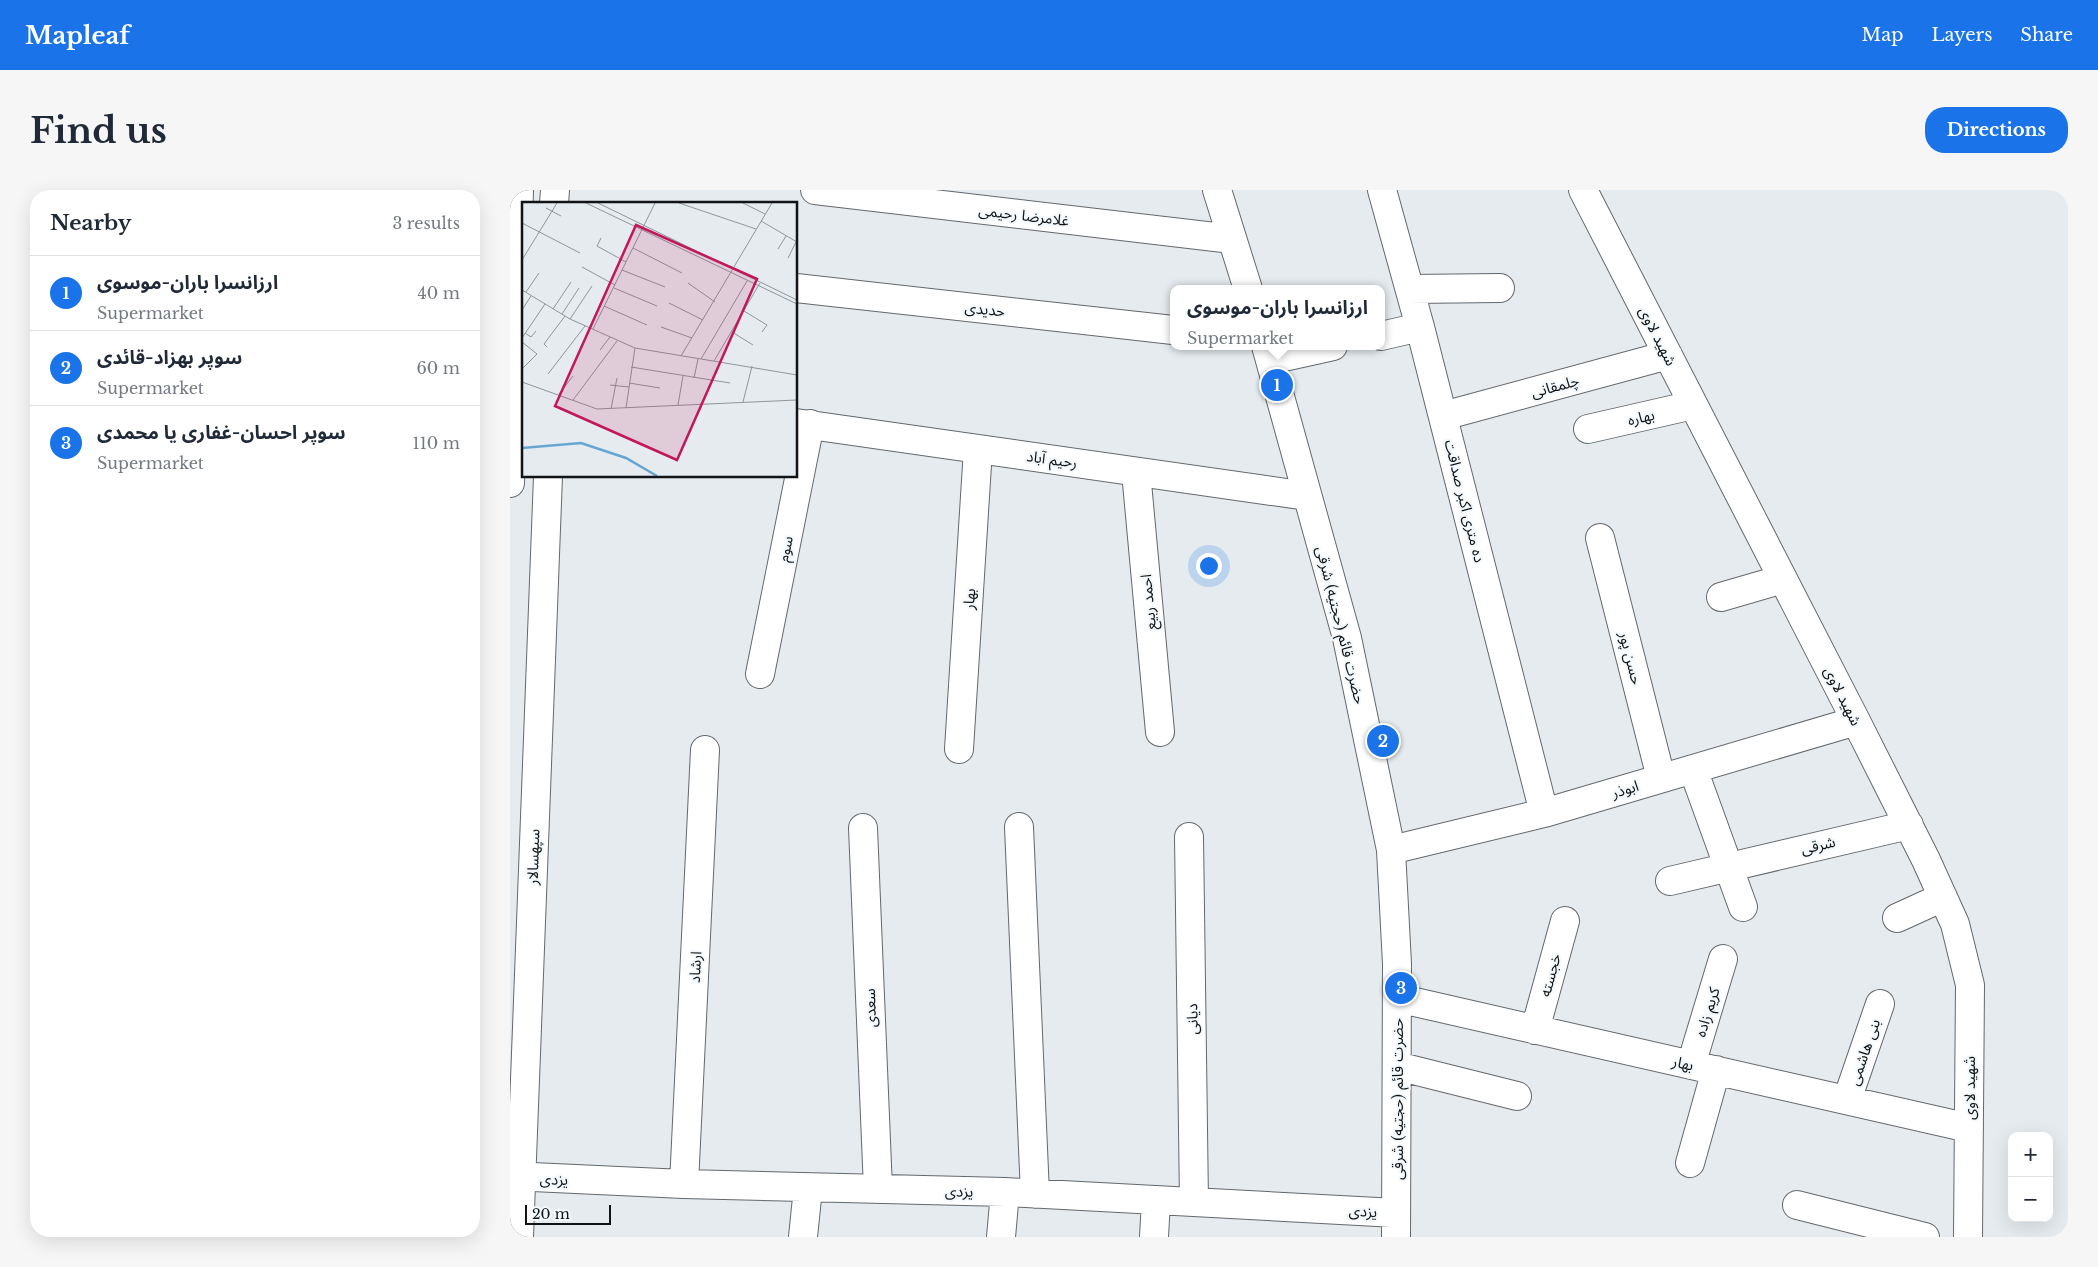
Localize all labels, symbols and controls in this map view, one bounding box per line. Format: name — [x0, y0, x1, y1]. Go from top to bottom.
text: Mapleaf — [25, 21, 130, 50]
text: Map — [1862, 24, 1903, 46]
text: Layers — [1931, 24, 1992, 46]
text: Share — [2020, 24, 2073, 46]
button: Directions — [1925, 107, 2068, 153]
text: Find us — [30, 109, 167, 152]
street label: غلامرضا رحیمی — [978, 200, 1071, 230]
inset map — [522, 202, 798, 478]
text: Nearby — [50, 210, 131, 236]
text: 3 results — [392, 213, 460, 233]
text: ارزانسرا باران-موسوی — [97, 271, 278, 294]
text: 1 — [63, 283, 69, 303]
text: 40 m — [417, 283, 460, 303]
popup — [1170, 285, 1385, 350]
text: ارزانسرا باران-موسوی — [1187, 296, 1368, 319]
street label: حدیدی — [964, 297, 1006, 321]
text: Supermarket — [97, 303, 204, 323]
street label: شهید لاوی — [1635, 303, 1681, 369]
text: Supermarket — [1187, 328, 1294, 348]
text: سوپر بهزاد-قائدی — [97, 346, 242, 369]
text: 2 — [61, 358, 71, 378]
text: 60 m — [417, 358, 460, 378]
pin: 1 — [1261, 366, 1293, 404]
street label: چلمقانی — [1529, 370, 1581, 403]
text: Supermarket — [97, 378, 204, 398]
street label: بهاره — [1626, 405, 1656, 429]
text: سوپر احسان-غفاری یا محمدی — [97, 421, 346, 444]
text: 3 — [61, 433, 71, 453]
text: 110 m — [413, 433, 460, 453]
street label: ده متری اکبر صداقت — [1441, 438, 1489, 564]
street label: رحیم آباد — [1025, 446, 1079, 474]
text: Supermarket — [97, 453, 204, 473]
street label: سوم — [773, 534, 799, 564]
street label: حضرت قائم (حجتیه) شرقی — [1310, 544, 1370, 707]
your location — [1196, 553, 1222, 579]
street label: احمد ربیع — [1136, 573, 1163, 631]
street label: بهار — [959, 588, 979, 611]
street label: حسن پور — [1614, 629, 1647, 687]
street label: شهید لاوی — [1820, 663, 1866, 729]
pin: 2 — [1367, 722, 1399, 760]
street label: ابوذر — [1608, 776, 1641, 802]
street label: سپهسالار — [522, 828, 545, 887]
street label: شرقی — [1799, 832, 1837, 858]
street label: ارشاد — [685, 951, 705, 983]
street label: خجسته — [1535, 951, 1565, 999]
pin: 3 — [1385, 969, 1417, 1007]
street label: کریم زاده — [1690, 984, 1726, 1040]
street label: سعدی — [860, 988, 880, 1028]
street label: دیانی — [1182, 1003, 1202, 1035]
street label: بنی هاشمی — [1844, 1016, 1884, 1088]
street label: حضرت قائم (حجتیه) شرقی — [1388, 1018, 1409, 1180]
street label: بهار — [1669, 1051, 1696, 1075]
street label: شهید لاوی — [1960, 1056, 1979, 1120]
map controls — [2008, 1132, 2053, 1222]
button: + — [2008, 1132, 2053, 1177]
street label: یزدی — [539, 1169, 569, 1189]
button: − — [2008, 1177, 2053, 1222]
street label: یزدی — [945, 1181, 973, 1201]
street label: یزدی — [1348, 1201, 1378, 1221]
scale bar — [525, 1202, 611, 1225]
text: 20 m — [532, 1205, 570, 1223]

